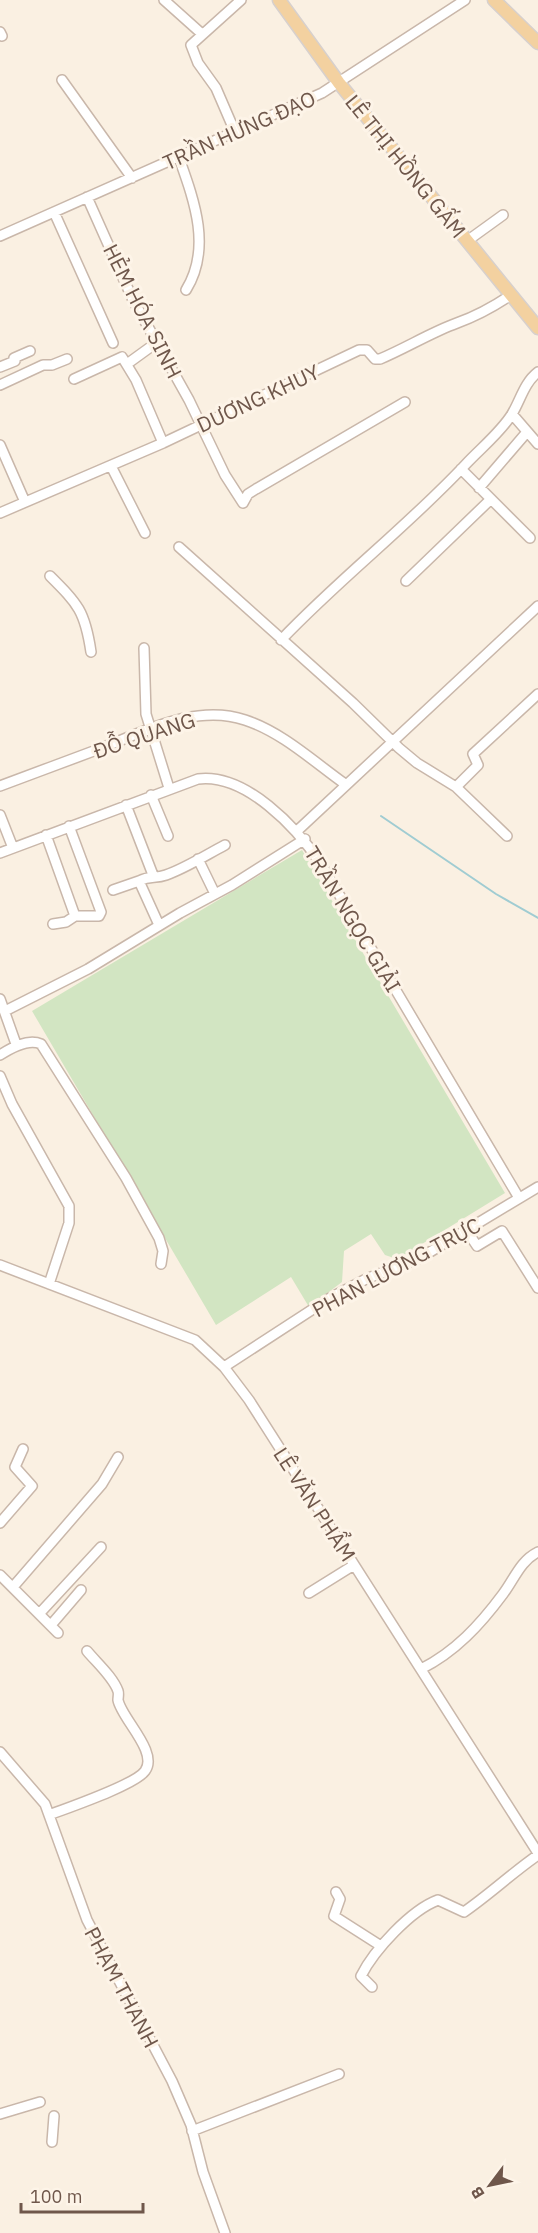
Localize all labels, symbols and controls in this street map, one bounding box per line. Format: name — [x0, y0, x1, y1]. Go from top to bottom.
street label: TRẦN HƯNG ĐẠO — [158, 83, 320, 176]
street label: LÊ THỊ HỒNG GẤM — [339, 88, 473, 244]
street label: HẺM HÓA SINH — [97, 239, 189, 383]
street label: DƯƠNG KHUY — [192, 357, 324, 439]
street label: ĐỖ QUANG — [89, 704, 199, 765]
street label: TRẦN NGỌC GIẢI — [298, 840, 409, 997]
street label: PHAN LƯƠNG TRỰC — [307, 1211, 485, 1323]
street label: LÊ VĂN PHẨM — [268, 1441, 362, 1567]
street label: PHẠM THANH — [78, 1922, 166, 2052]
north arrow — [460, 2155, 520, 2215]
scale bar — [21, 2176, 142, 2214]
text: B — [466, 2183, 489, 2203]
text: 100 m — [30, 2185, 82, 2208]

